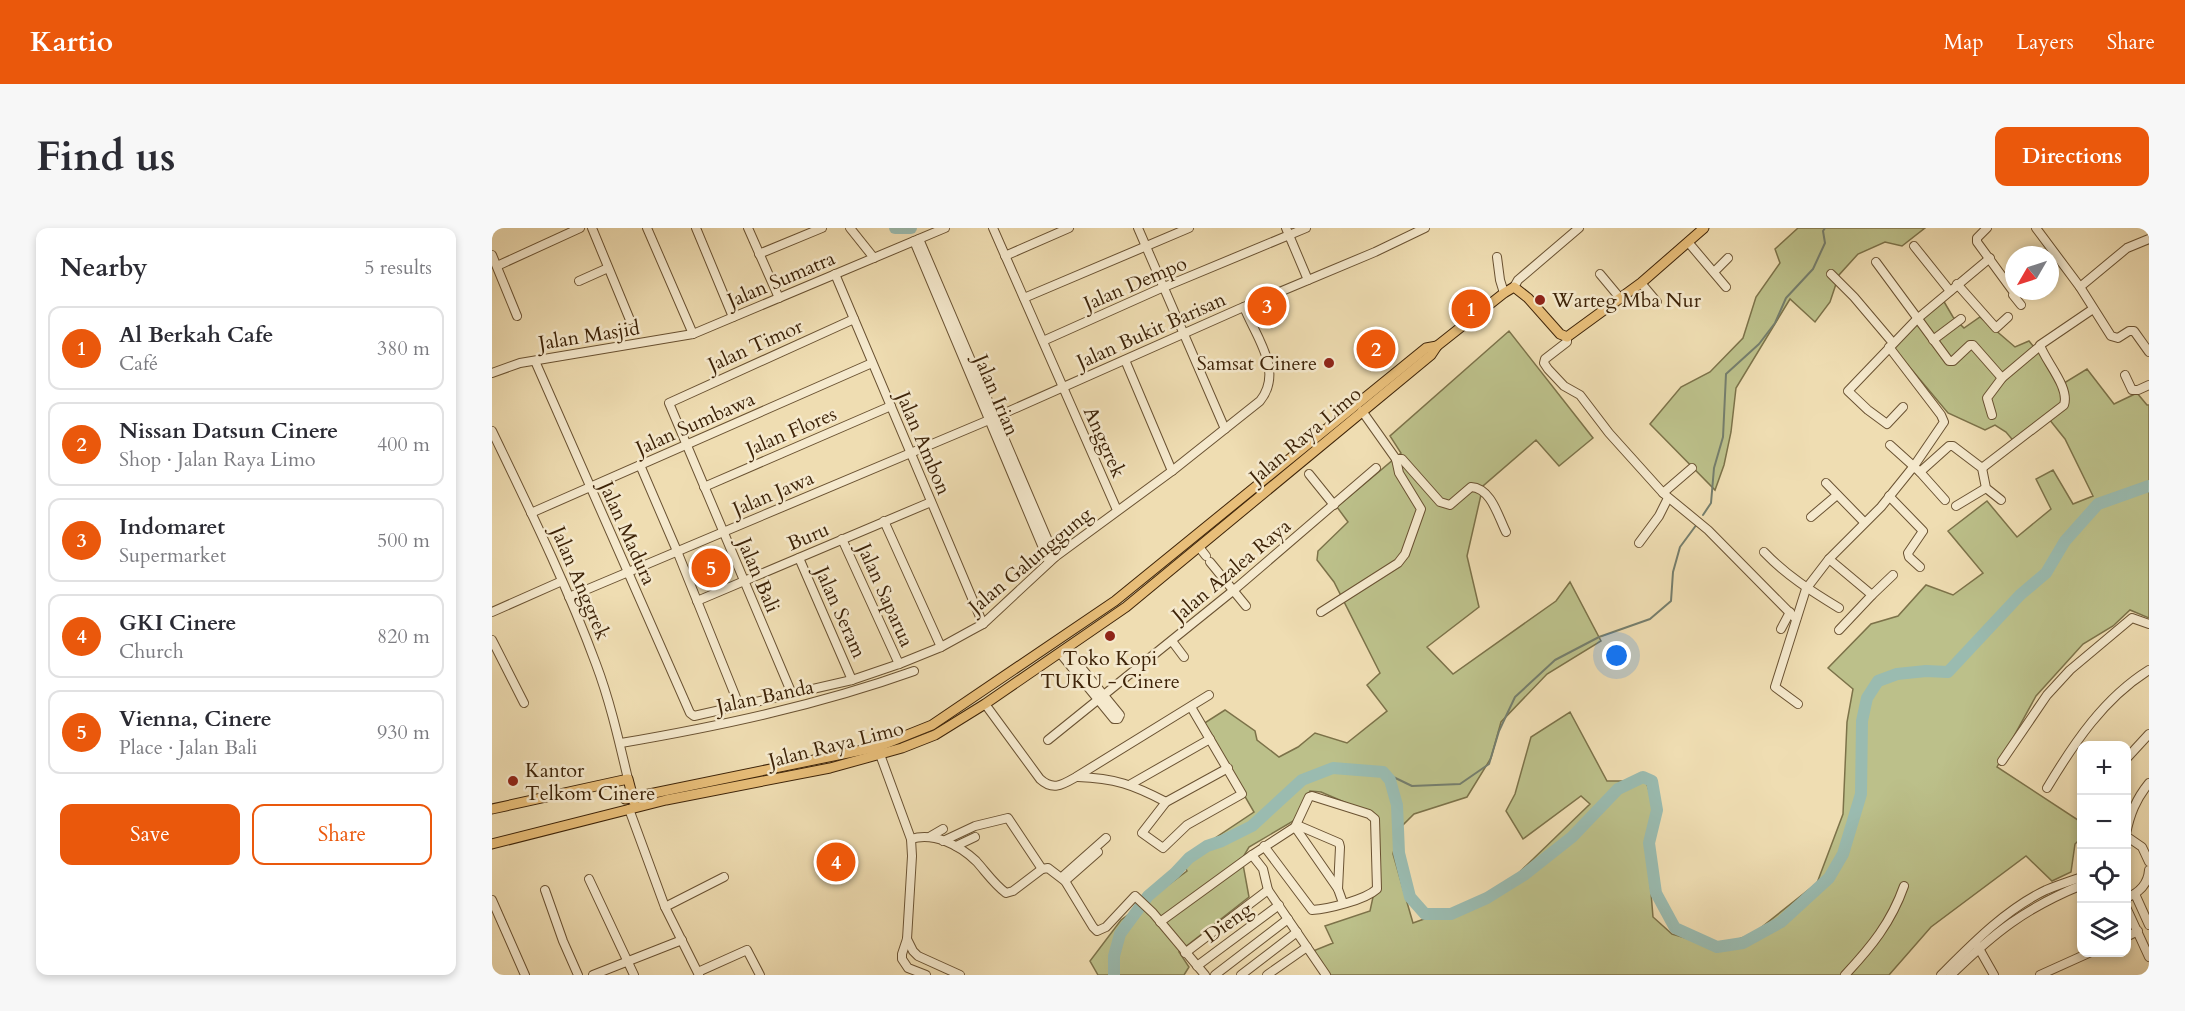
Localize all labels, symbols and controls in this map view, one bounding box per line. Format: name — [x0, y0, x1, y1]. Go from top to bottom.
text: Kartio — [30, 23, 113, 61]
text: Map — [1944, 28, 1984, 57]
text: Layers — [2017, 28, 2074, 57]
text: Share — [2107, 28, 2155, 57]
button: Directions — [1995, 127, 2149, 186]
text: Find us — [36, 128, 176, 185]
street label: Jalan Sumatra — [720, 244, 840, 315]
north arrow — [2005, 246, 2059, 300]
text: Nearby — [60, 250, 148, 285]
street label: Jalan Dempo — [1077, 250, 1191, 318]
text: 5 results — [364, 254, 432, 281]
pin: 3 — [1248, 284, 1286, 328]
street label: Jalan Bukit Barisan — [1070, 285, 1231, 377]
pin: 1 — [1452, 286, 1490, 332]
place label: Warteg Mba Nur — [1551, 287, 1702, 314]
marker: Warteg Mba Nur — [1533, 293, 1547, 307]
street label: Jalan Timor — [701, 312, 808, 380]
street label: Jalan Masjid — [534, 314, 642, 357]
text: Al Berkah Cafe — [119, 320, 273, 350]
pin: 2 — [1356, 326, 1396, 372]
text: 1 — [76, 335, 87, 362]
text: 380 m — [377, 335, 430, 362]
street label: Jalan Irian — [966, 348, 1026, 440]
text: Café — [119, 350, 158, 377]
place label: Samsat Cinere — [1197, 350, 1317, 377]
marker: Samsat Cinere — [1322, 356, 1336, 370]
street label: Jalan Raya Limo — [1241, 380, 1367, 492]
street label: Jalan Sumbawa — [629, 385, 759, 463]
street label: Jalan Ambon — [888, 385, 958, 500]
street label: Jalan Flores — [739, 400, 841, 464]
street label: Anggrek — [1077, 402, 1132, 482]
text: Nissan Datsun Cinere — [119, 416, 338, 446]
text: 2 — [76, 431, 87, 458]
text: 400 m — [377, 431, 430, 458]
text: Shop · Jalan Raya Limo — [119, 446, 316, 473]
street label: Jalan Jawa — [726, 464, 818, 524]
street label: Jalan Madura — [591, 474, 663, 590]
street label: Jalan Galunggung — [960, 500, 1098, 622]
text: Indomaret — [119, 512, 225, 542]
street label: Jalan Azalea Raya — [1164, 512, 1297, 630]
street label: Buru — [783, 516, 833, 557]
street label: Jalan Anggrek — [543, 519, 617, 644]
text: 3 — [76, 527, 87, 554]
text: 500 m — [377, 527, 430, 554]
street label: Jalan Bali — [730, 531, 787, 617]
street label: Jalan Saparua — [849, 536, 921, 652]
text: Supermarket — [119, 542, 226, 569]
pin: 5 — [692, 546, 730, 590]
street label: Jalan Seram — [807, 559, 873, 662]
text: GKI Cinere — [119, 608, 236, 638]
text: 4 — [76, 623, 87, 650]
text: 820 m — [377, 623, 430, 650]
marker: Toko Kopi TUKU - Cinere — [1103, 629, 1117, 643]
text: Church — [119, 638, 184, 665]
your location — [1602, 641, 1631, 670]
place label: Toko Kopi TUKU - Cinere — [1040, 645, 1180, 695]
street label: Jalan Banda — [711, 673, 817, 721]
text: Vienna, Cinere — [119, 704, 272, 734]
street label: Jalan Raya Limo — [763, 715, 907, 775]
text: 5 — [76, 719, 87, 746]
text: 930 m — [377, 719, 430, 746]
text: Place · Jalan Bali — [119, 734, 257, 761]
map controls — [2077, 741, 2131, 957]
button: + — [2077, 741, 2131, 795]
place label: Kantor Telkom Cinere — [525, 757, 655, 807]
marker: Kantor Telkom Cinere — [506, 774, 520, 788]
button: − — [2077, 795, 2131, 849]
button: Save — [60, 804, 240, 865]
button: Share — [252, 804, 432, 865]
pin: 4 — [816, 840, 856, 884]
button: locate — [2077, 849, 2131, 903]
street label: Dieng — [1199, 895, 1259, 949]
button: layers — [2077, 903, 2131, 957]

